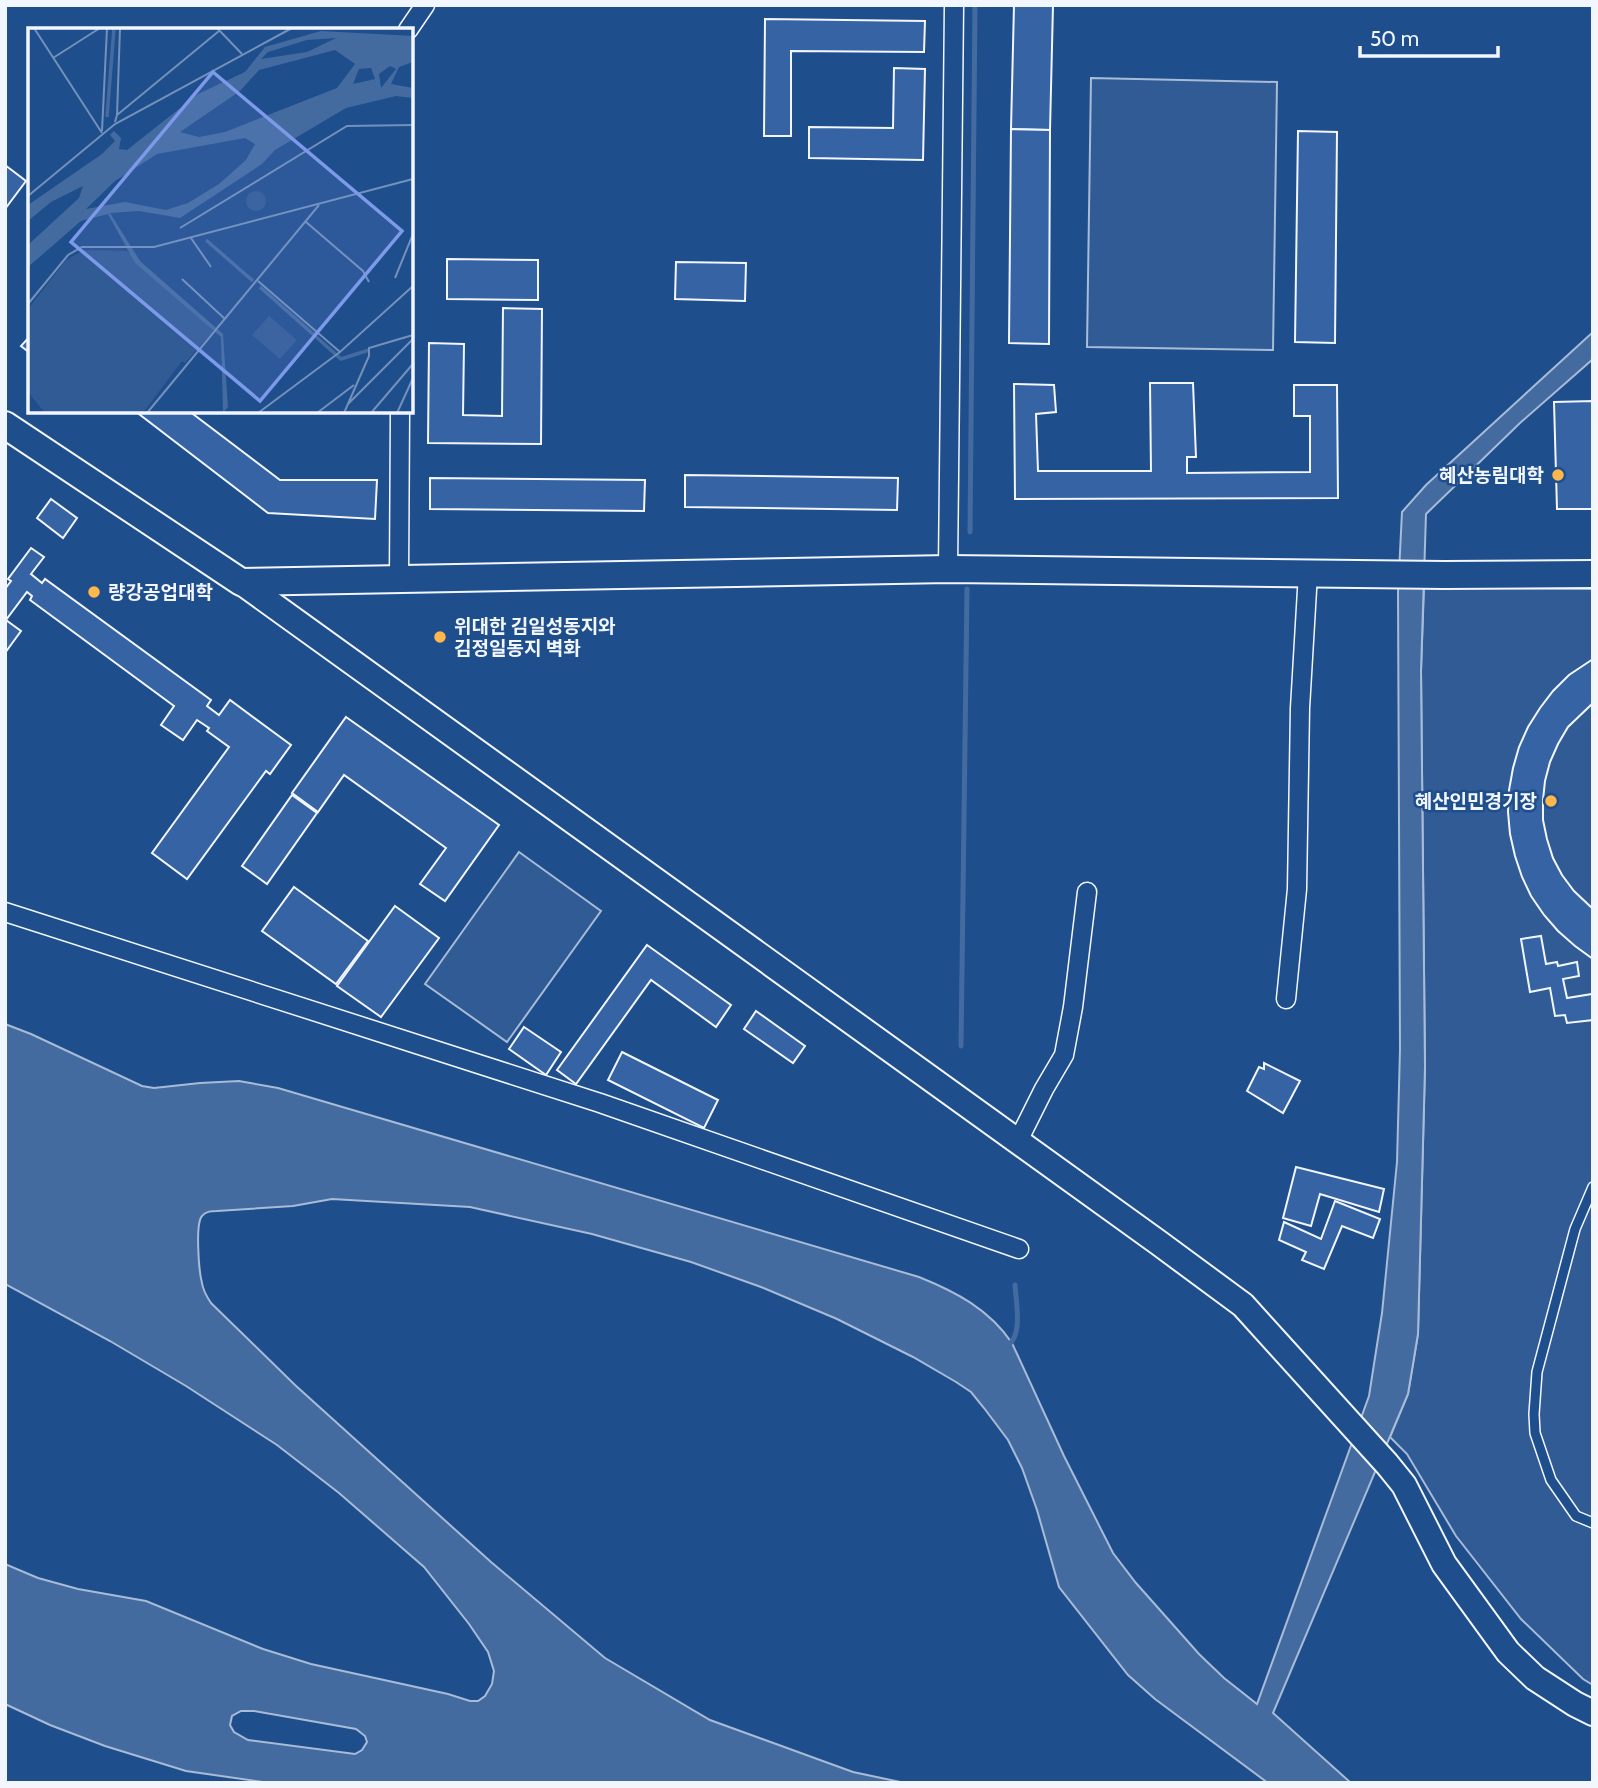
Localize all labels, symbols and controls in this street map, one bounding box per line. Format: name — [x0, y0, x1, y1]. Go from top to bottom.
scale bar — [1360, 14, 1498, 58]
text: 50 m — [1370, 26, 1419, 51]
inset map — [28, 28, 413, 413]
place label: 혜산농림대학 — [1439, 464, 1544, 487]
marker: 혜산농림대학 — [1550, 467, 1566, 483]
place label: 량강공업대학 — [108, 581, 213, 604]
marker: 량강공업대학 — [86, 584, 102, 600]
place label: 위대한 김일성동지와 김정일동지 벽화 — [454, 615, 616, 660]
marker: 위대한 김일성동지와 김정일동지 벽화 — [432, 629, 448, 645]
place label: 혜산인민경기장 — [1415, 790, 1537, 813]
marker: 혜산인민경기장 — [1543, 793, 1559, 809]

